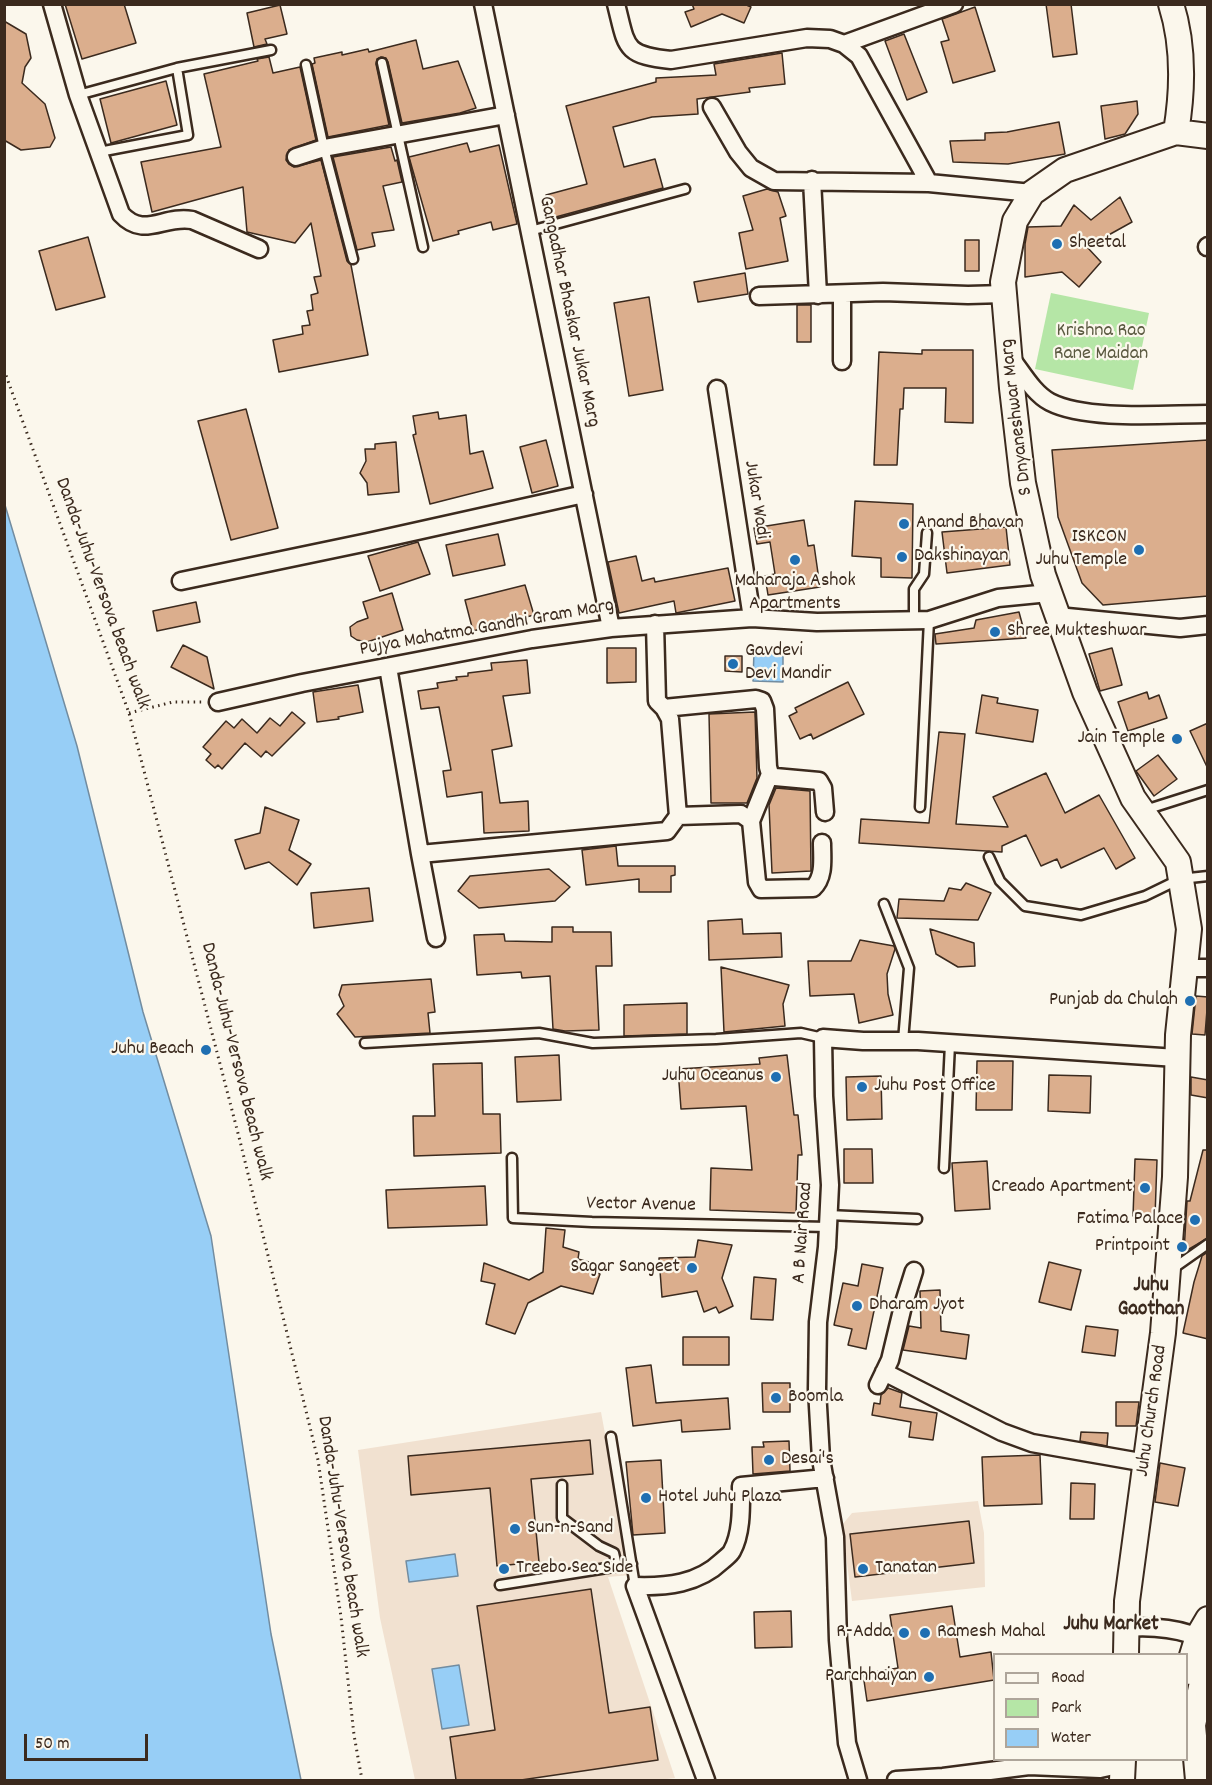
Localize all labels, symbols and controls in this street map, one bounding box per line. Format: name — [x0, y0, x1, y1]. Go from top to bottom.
street label: Gangadhar Bhaskar Jukar Marg — [532, 194, 604, 430]
place label: Sheetal — [1069, 232, 1126, 256]
marker: Sheetal — [1050, 237, 1064, 251]
park label: Krishna Rao Rane Maidan — [1054, 320, 1148, 367]
street label: S Dnyaneshwar Marg — [996, 337, 1040, 497]
street label: Jukar Wadi — [737, 459, 773, 541]
street label: Danda-Juhu-Versova beach walk — [48, 475, 154, 713]
place label: Anand Bhavan — [916, 512, 1024, 536]
marker: Anand Bhavan — [897, 517, 911, 531]
place label: ISKCON Juhu Temple — [1035, 526, 1127, 573]
marker: ISKCON Juhu Temple — [1132, 543, 1146, 557]
place label: Dakshinayan — [914, 545, 1008, 569]
marker: Dakshinayan — [895, 550, 909, 564]
marker: Maharaja Ashok Apartments — [788, 553, 802, 567]
place label: Maharaja Ashok Apartments — [734, 570, 856, 617]
street label: Pujya Mahatma Gandhi Gram Marg — [358, 595, 616, 663]
place label: Shree Mukteshwar — [1007, 620, 1147, 644]
marker: Shree Mukteshwar — [988, 625, 1002, 639]
place label: Gavdevi Devi Mandir — [745, 640, 831, 687]
marker: Gavdevi Devi Mandir — [726, 657, 740, 671]
place label: Jain Temple — [1078, 727, 1165, 751]
marker: Jain Temple — [1170, 732, 1184, 746]
street label: Danda-Juhu-Versova beach walk — [194, 941, 276, 1183]
place label: Punjab da Chulah — [1049, 989, 1178, 1013]
marker: Punjab da Chulah — [1183, 994, 1197, 1008]
place label: Juhu Beach — [111, 1038, 194, 1062]
marker: Juhu Beach — [199, 1043, 213, 1057]
place label: Juhu Oceanus — [662, 1065, 764, 1089]
marker: Juhu Oceanus — [769, 1070, 783, 1084]
place label: Juhu Post Office — [874, 1075, 996, 1099]
marker: Juhu Post Office — [855, 1080, 869, 1094]
place label: Creado Apartment — [991, 1176, 1133, 1200]
street label: A B Nair Road — [788, 1181, 820, 1285]
marker: Creado Apartment — [1138, 1181, 1152, 1195]
street label: Vector Avenue — [586, 1193, 696, 1219]
place label: Fatima Palace — [1077, 1208, 1183, 1232]
marker: Fatima Palace — [1188, 1213, 1202, 1227]
place label: Printpoint — [1095, 1235, 1170, 1259]
marker: Printpoint — [1175, 1240, 1189, 1254]
place label: Sagar Sangeet — [570, 1256, 680, 1280]
marker: Sagar Sangeet — [685, 1261, 699, 1275]
district label: Juhu Gaothan — [1118, 1274, 1184, 1324]
place label: Dharam Jyot — [869, 1294, 965, 1318]
marker: Dharam Jyot — [850, 1299, 864, 1313]
street label: Juhu Church Road — [1132, 1344, 1174, 1478]
place label: Boomla — [788, 1386, 843, 1410]
marker: Boomla — [769, 1391, 783, 1405]
street label: Danda-Juhu-Versova beach walk — [310, 1414, 372, 1660]
place label: Desai's — [781, 1448, 834, 1472]
marker: Desai's — [762, 1453, 776, 1467]
place label: Hotel Juhu Plaza — [658, 1486, 781, 1510]
marker: Hotel Juhu Plaza — [639, 1491, 653, 1505]
place label: Sun-n-Sand — [527, 1517, 613, 1541]
marker: Sun-n-Sand — [508, 1522, 522, 1536]
place label: Treebo Sea Side — [516, 1557, 633, 1581]
place label: Tanatan — [875, 1557, 937, 1581]
marker: Treebo Sea Side — [497, 1562, 511, 1576]
marker: Tanatan — [856, 1562, 870, 1576]
district label: Juhu Market — [1063, 1613, 1159, 1639]
place label: R-Adda — [836, 1621, 892, 1645]
place label: Ramesh Mahal — [937, 1621, 1045, 1645]
marker: R-Adda — [897, 1626, 911, 1640]
marker: Ramesh Mahal — [918, 1626, 932, 1640]
legend — [993, 1653, 1188, 1761]
place label: Parchhaiyan — [825, 1665, 917, 1689]
text: Road — [1051, 1666, 1085, 1691]
marker: Parchhaiyan — [922, 1670, 936, 1684]
text: Park — [1051, 1696, 1082, 1721]
scale bar — [27, 1722, 152, 1760]
text: Water — [1051, 1726, 1091, 1751]
text: 50 m — [35, 1732, 70, 1757]

